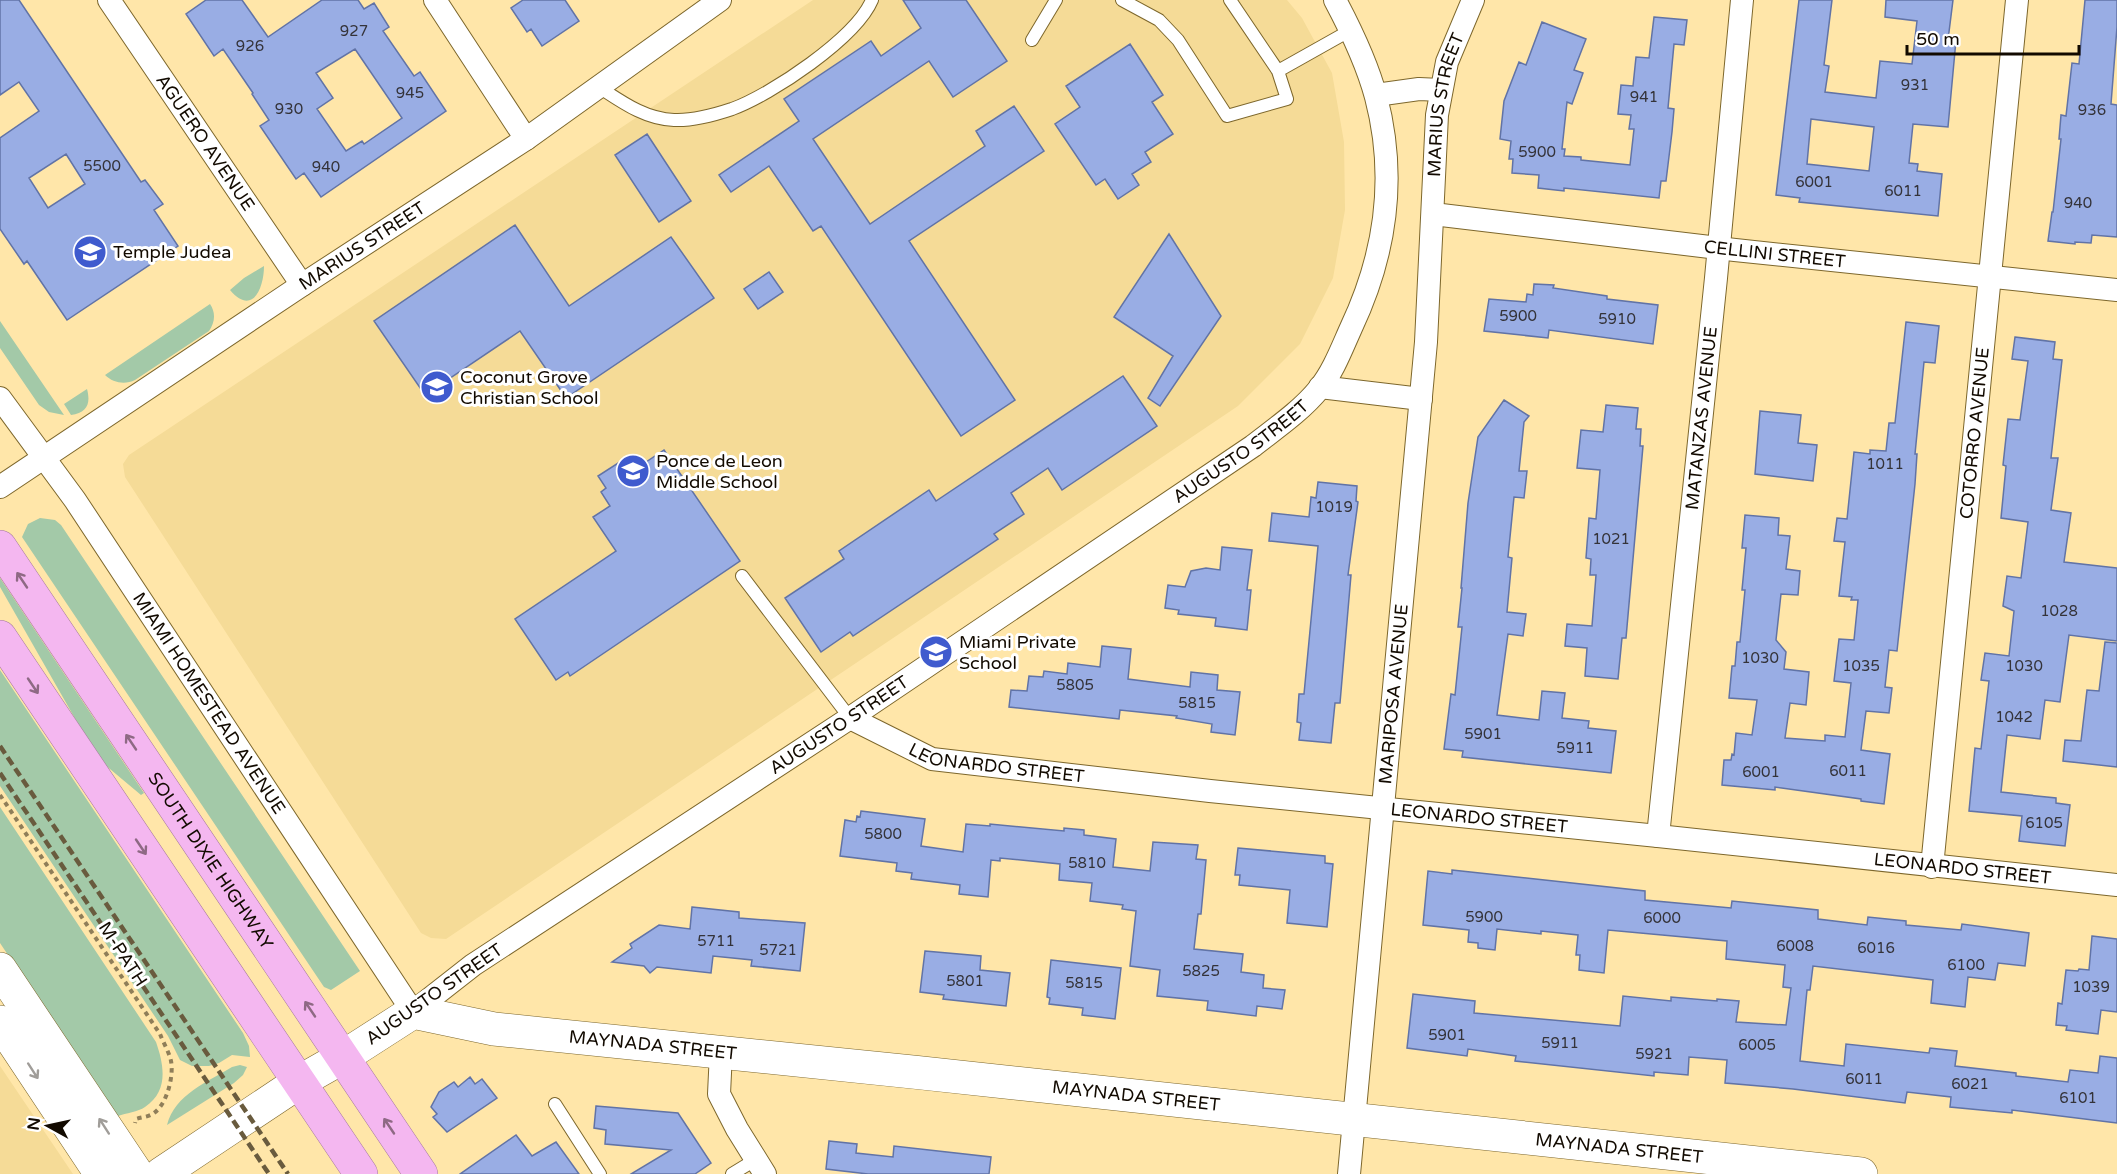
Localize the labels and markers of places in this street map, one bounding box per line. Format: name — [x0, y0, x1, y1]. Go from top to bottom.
school or university icon: Temple Judea — [72, 234, 108, 270]
place label: Temple Judea — [113, 241, 231, 263]
place label: Coconut Grove Christian School — [460, 366, 599, 409]
school or university icon: Coconut Grove Christian School — [419, 369, 455, 405]
place label: Ponce de Leon Middle School — [656, 450, 783, 493]
school or university icon: Ponce de Leon Middle School — [615, 453, 651, 489]
place label: Miami Private School — [959, 631, 1076, 674]
school or university icon: Miami Private School — [918, 634, 954, 670]

